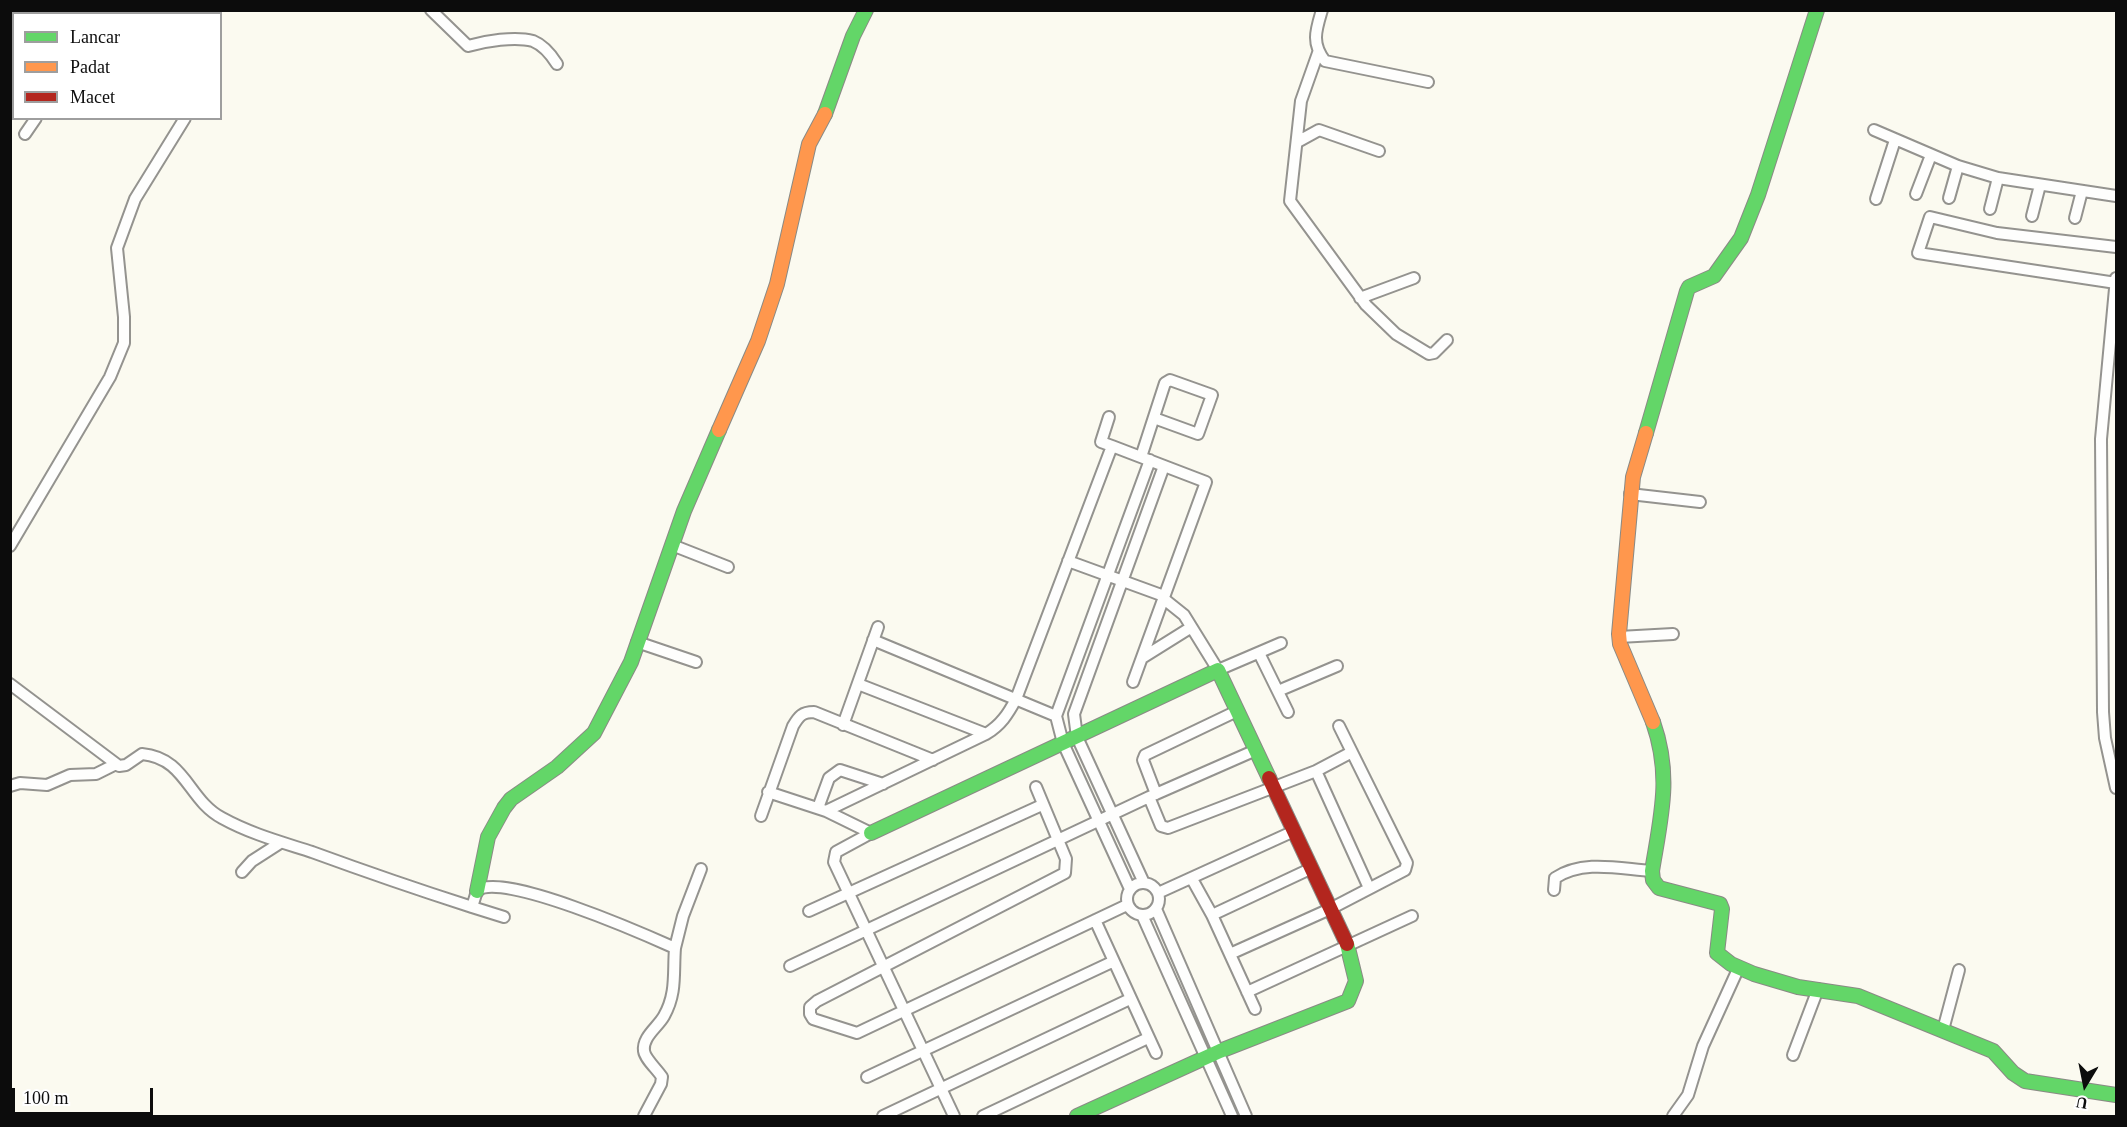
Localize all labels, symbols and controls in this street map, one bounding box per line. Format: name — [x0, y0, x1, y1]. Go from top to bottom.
legend — [12, 12, 222, 120]
text: Lancar — [70, 27, 120, 47]
text: Padat — [70, 57, 110, 77]
text: Macet — [70, 87, 115, 107]
north arrow — [2055, 1055, 2115, 1115]
scale bar — [15, 1076, 156, 1114]
text: 100 m — [23, 1088, 69, 1108]
text: U — [2075, 1094, 2089, 1113]

